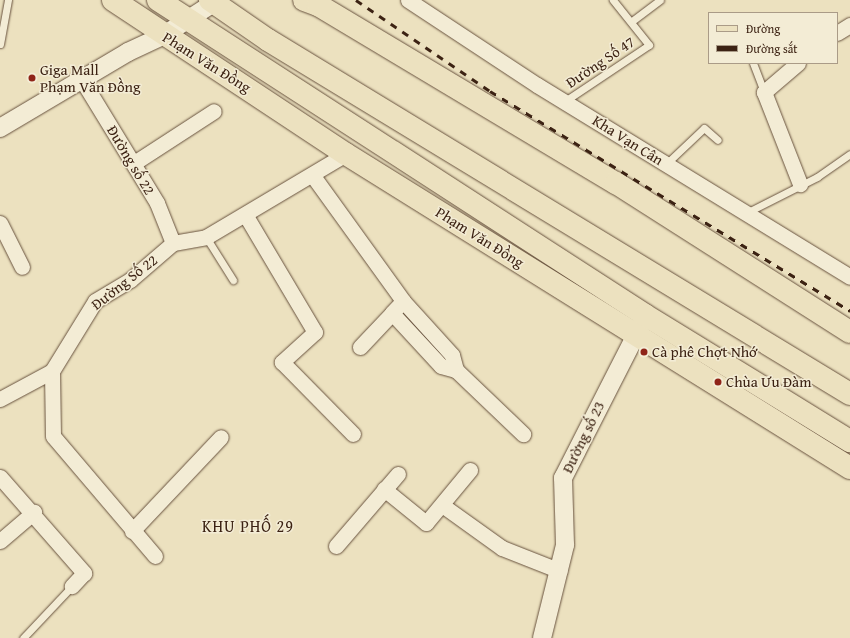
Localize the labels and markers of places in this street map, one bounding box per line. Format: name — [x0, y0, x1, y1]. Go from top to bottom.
place label: Giga Mall Phạm Văn Đồng — [40, 60, 140, 95]
marker: Giga Mall Phạm Văn Đồng — [27, 73, 37, 83]
place label: Cà phê Chợt Nhớ — [652, 343, 757, 361]
marker: Cà phê Chợt Nhớ — [639, 347, 649, 357]
place label: Chùa Ưu Đàm — [726, 373, 811, 391]
marker: Chùa Ưu Đàm — [713, 377, 723, 387]

